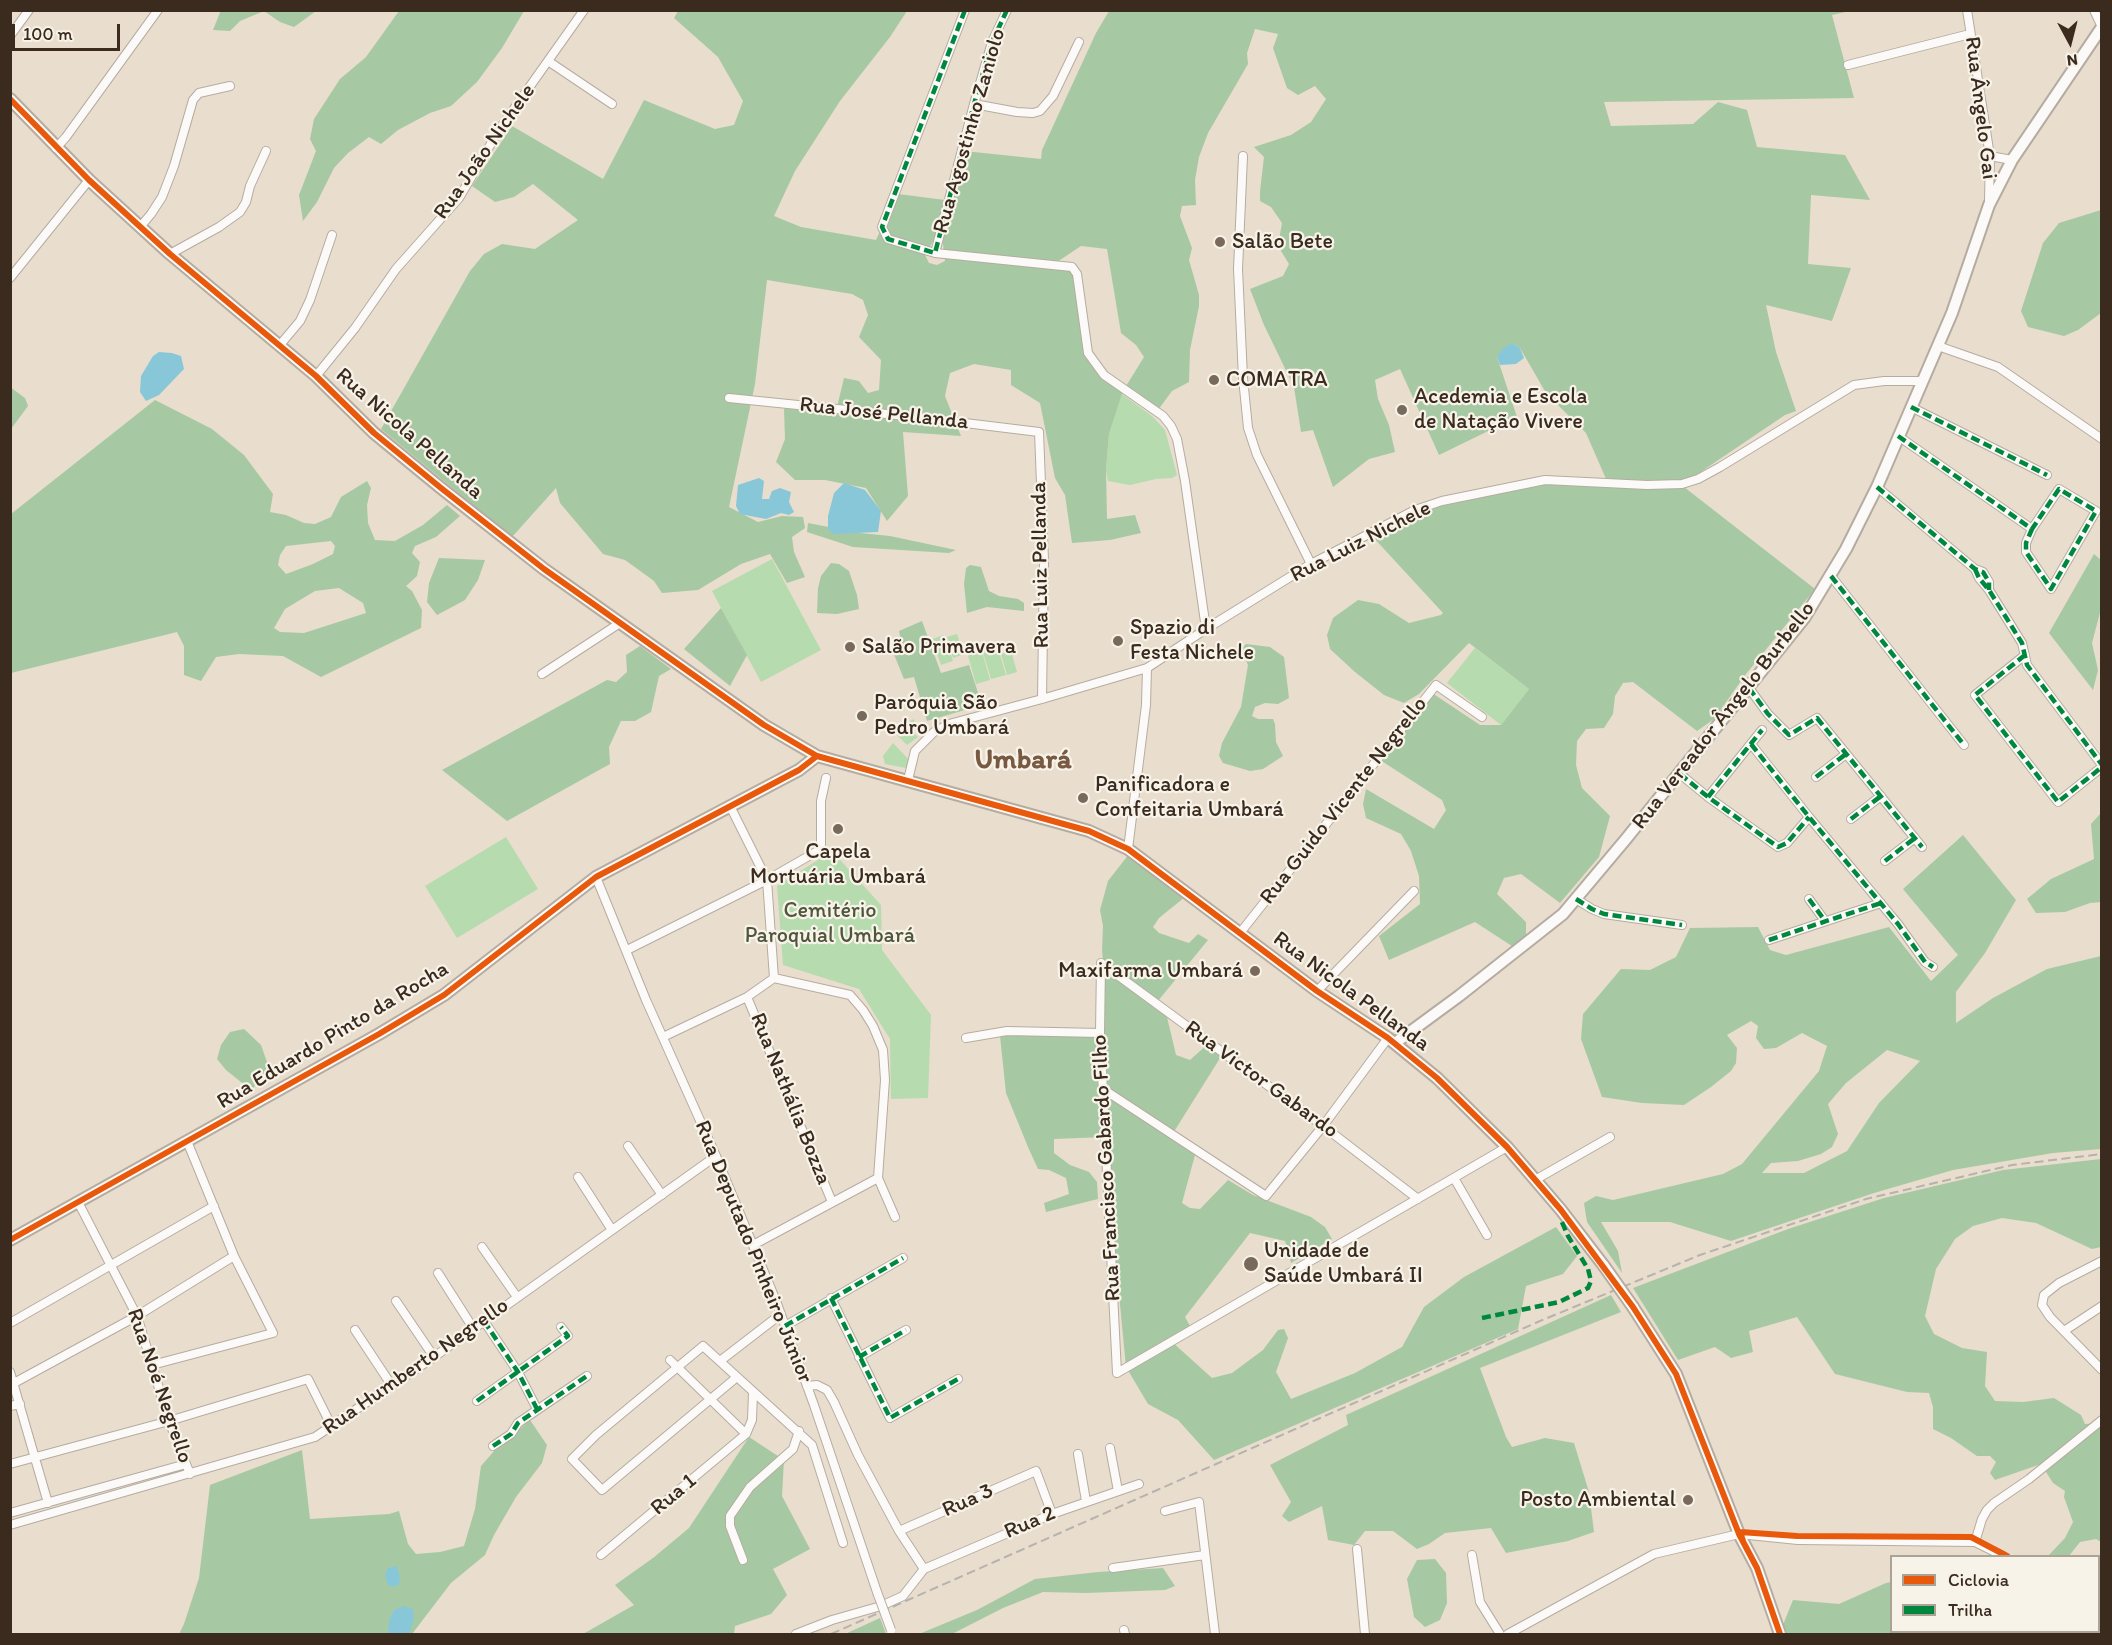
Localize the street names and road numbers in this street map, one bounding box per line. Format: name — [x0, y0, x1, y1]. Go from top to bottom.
street label: Rua Agostinho Zaniolo — [928, 25, 1012, 237]
street label: Rua Ângelo Gai — [1958, 35, 2002, 181]
street label: Rua João Nichele — [428, 79, 542, 225]
street label: Rua Nicola Pellanda — [330, 363, 488, 505]
street label: Rua José Pellanda — [798, 392, 970, 436]
street label: Rua Luiz Pellanda — [1026, 481, 1056, 649]
street label: Rua Luiz Nichele — [1286, 495, 1436, 589]
street label: Rua Vereador Ângelo Burbello — [1627, 597, 1821, 835]
street label: Rua Guido Vicente Negrello — [1255, 692, 1433, 910]
street label: Rua Nicola Pellanda — [1267, 926, 1435, 1058]
street label: Rua Eduardo Pinto da Rocha — [213, 956, 453, 1116]
street label: Rua Nathália Bozza — [743, 1009, 837, 1189]
street label: Rua Victor Gabardo — [1179, 1015, 1343, 1145]
street label: Rua Francisco Gabardo Filho — [1087, 1034, 1127, 1302]
street label: Rua Deputado Pinheiro Júnior — [688, 1117, 818, 1387]
street label: Rua Humberto Negrello — [318, 1293, 514, 1441]
street label: Rua Noé Negrello — [120, 1305, 198, 1467]
street label: Rua 1 — [646, 1468, 702, 1522]
street label: Rua 3 — [938, 1478, 998, 1524]
street label: Rua 2 — [1001, 1501, 1059, 1545]

